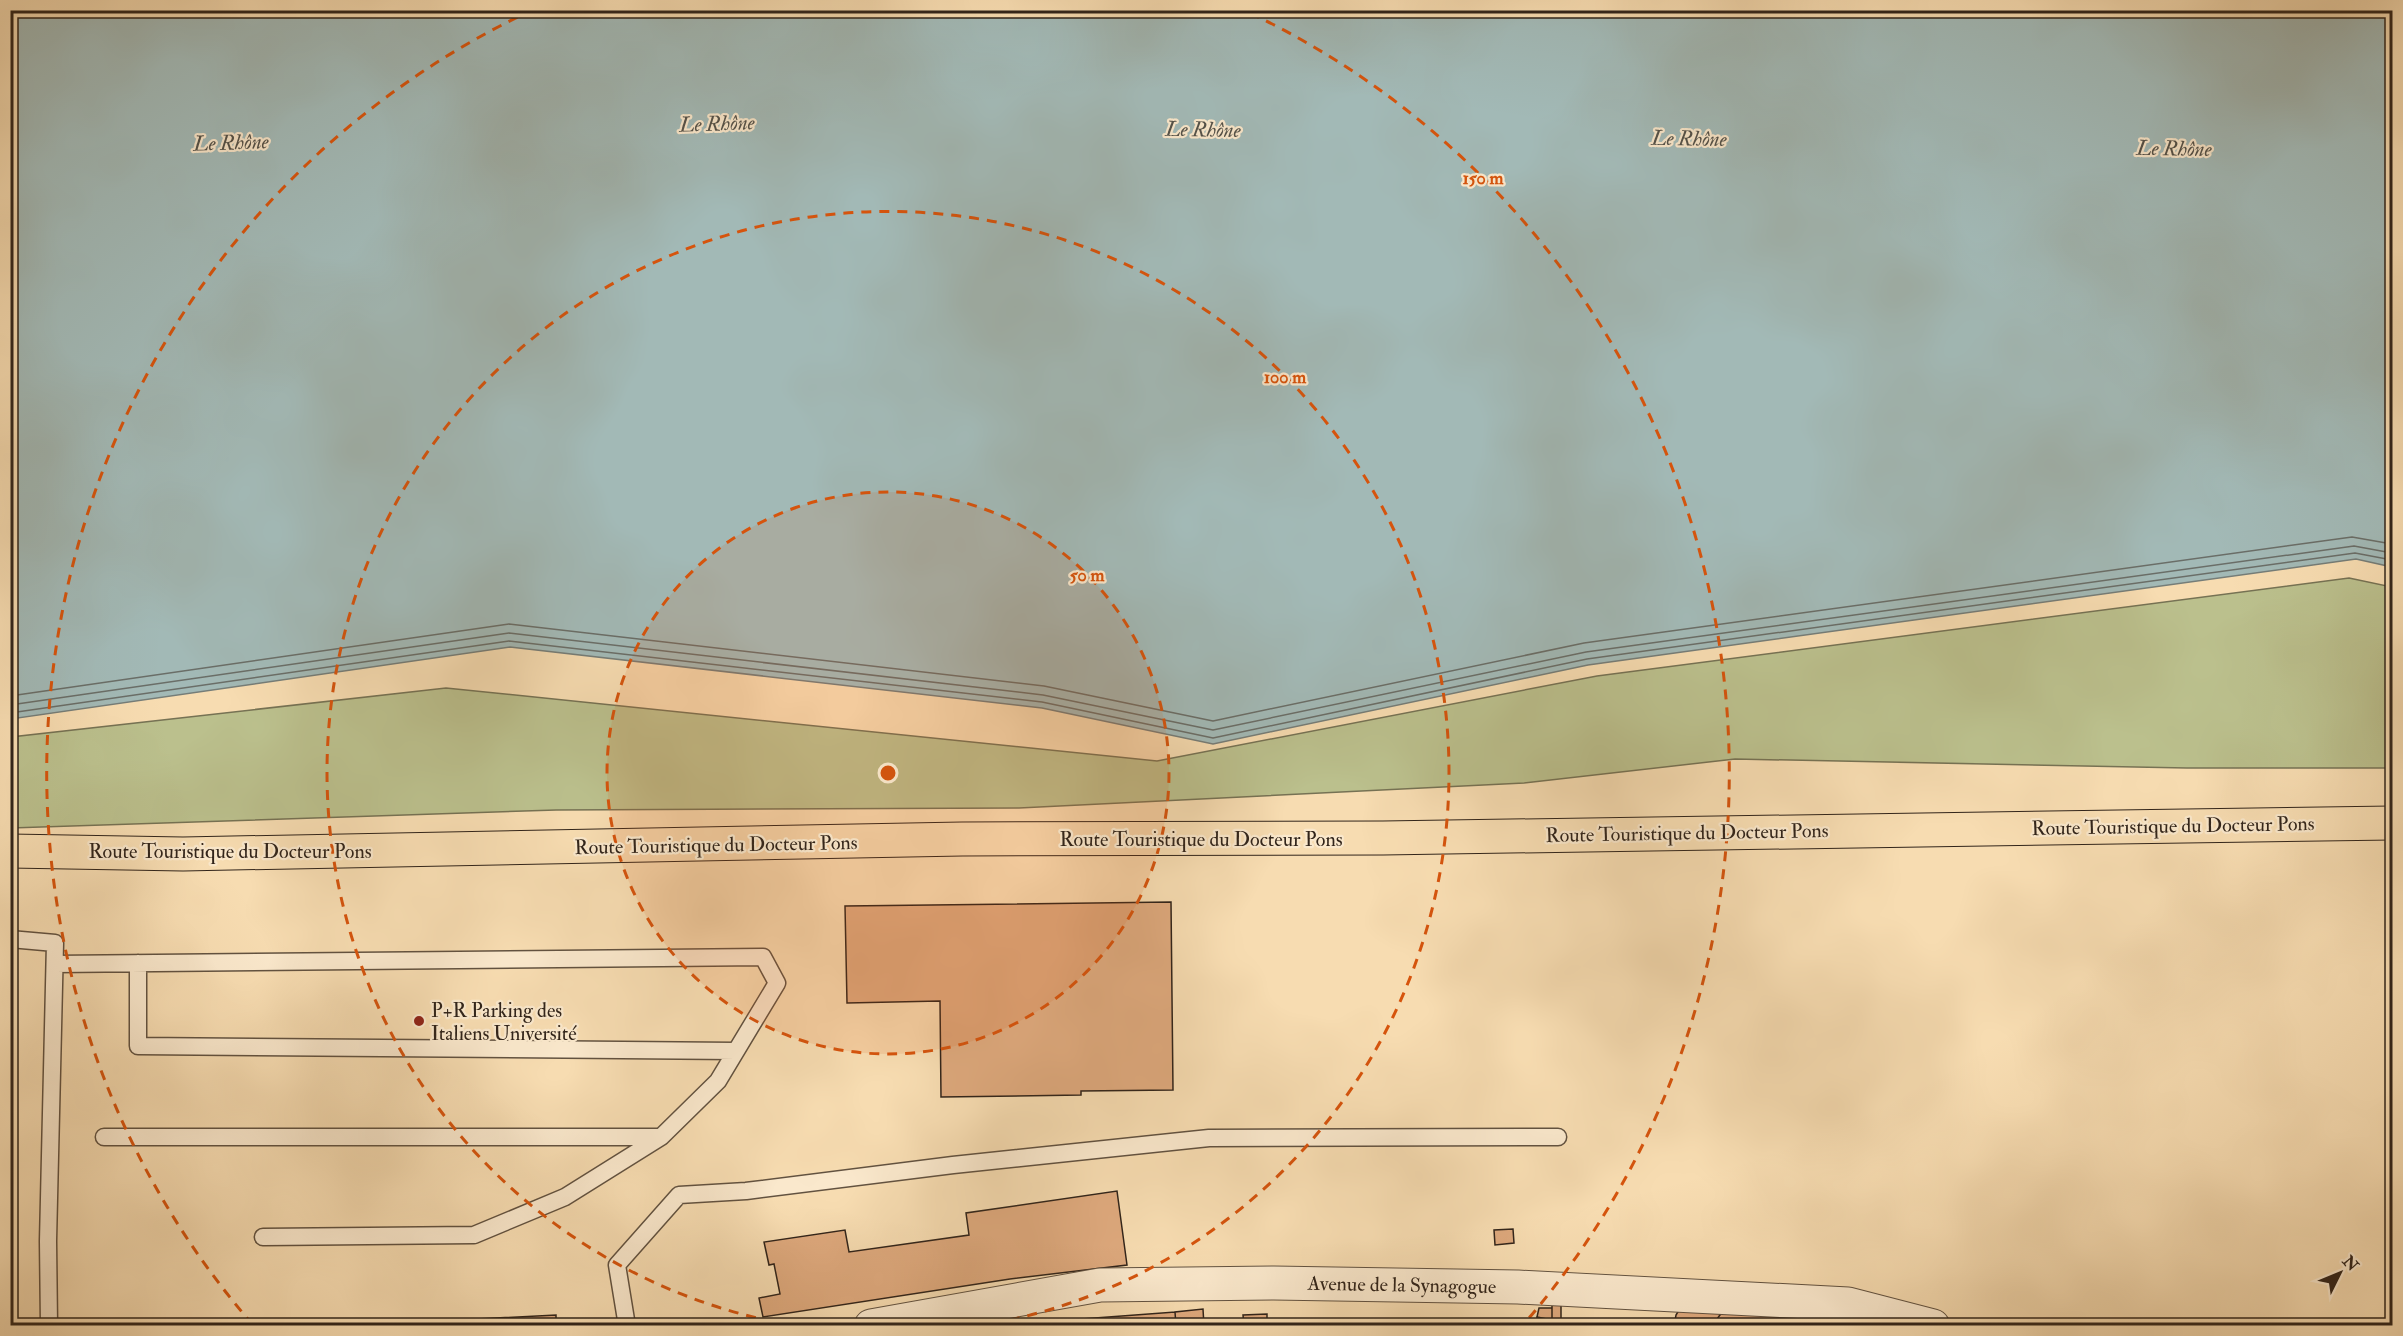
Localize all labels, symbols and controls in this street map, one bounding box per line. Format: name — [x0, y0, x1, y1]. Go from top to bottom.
water label: Le Rhône — [678, 109, 756, 139]
water label: Le Rhône — [1164, 116, 1242, 144]
water label: Le Rhône — [1650, 125, 1728, 153]
water label: Le Rhône — [192, 128, 270, 158]
water label: Le Rhône — [2135, 135, 2213, 163]
text: 150 m — [1462, 167, 1505, 190]
text: 100 m — [1264, 366, 1307, 389]
text: 50 m — [1070, 564, 1105, 587]
centre of rings — [878, 763, 898, 783]
street label: Route Touristique du Docteur Pons — [2031, 811, 2315, 841]
street label: Route Touristique du Docteur Pons — [1545, 818, 1829, 848]
street label: Route Touristique du Docteur Pons — [1059, 827, 1343, 852]
street label: Route Touristique du Docteur Pons — [574, 830, 858, 860]
street label: Route Touristique du Docteur Pons — [88, 839, 372, 864]
place label: P+R Parking des Italiens Université — [431, 998, 577, 1046]
marker: P+R Parking des Italiens Université — [412, 1014, 426, 1028]
north arrow — [2310, 1243, 2370, 1303]
text: N — [2337, 1251, 2363, 1276]
street label: Avenue de la Synagogue — [1306, 1271, 1497, 1299]

